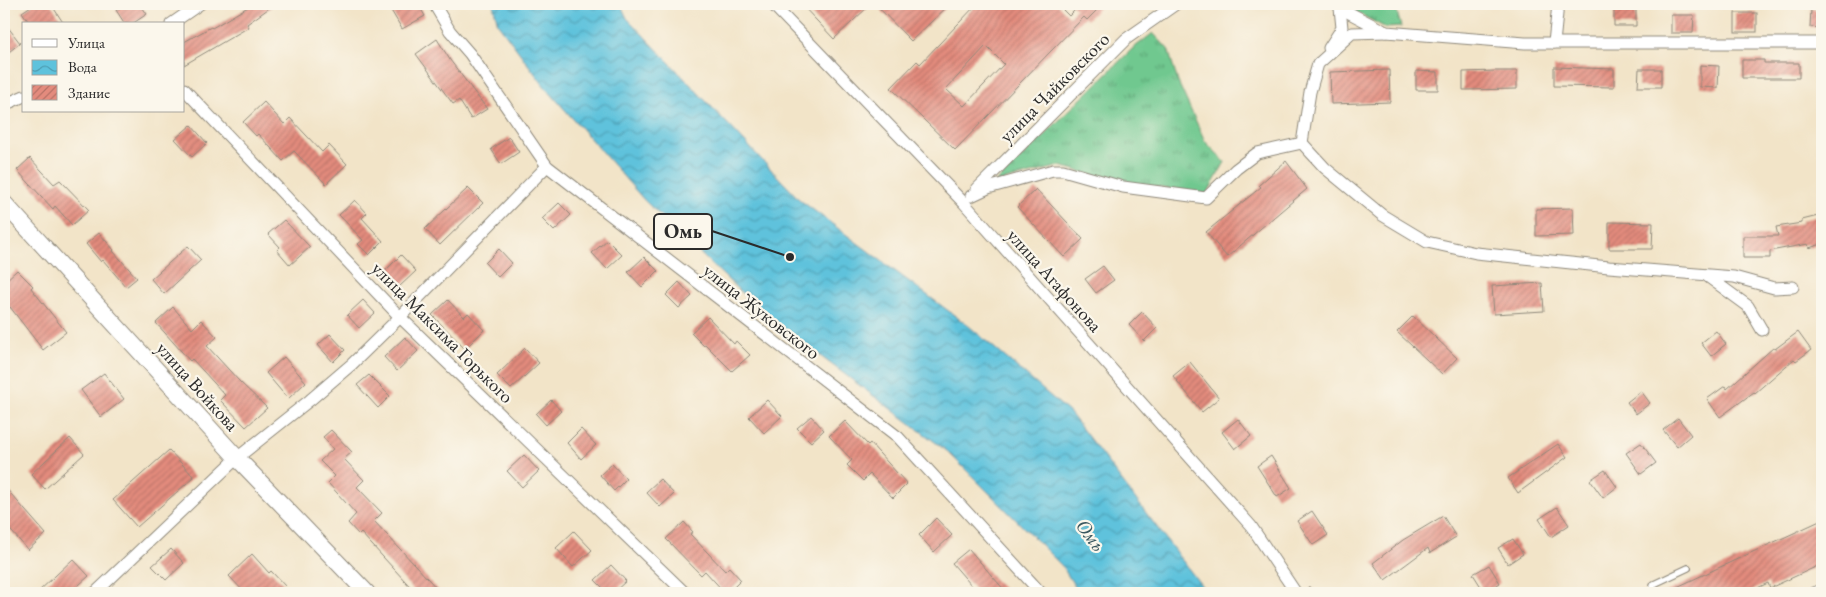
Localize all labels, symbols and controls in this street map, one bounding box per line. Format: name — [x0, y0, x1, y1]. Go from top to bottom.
legend — [22, 22, 185, 112]
street label: улица Чайковского — [994, 27, 1115, 148]
text: Улица — [67, 33, 105, 52]
text: Вода — [68, 57, 97, 76]
text: Здание — [68, 83, 110, 102]
callout: Омь — [654, 214, 712, 249]
text: Омь — [664, 218, 702, 244]
street label: улица Агафонова — [1001, 223, 1108, 338]
street label: улица Максима Горького — [366, 256, 519, 409]
street label: улица Жуковского — [698, 258, 825, 365]
street label: улица Войкова — [151, 336, 245, 437]
water label: Омь — [1070, 513, 1112, 557]

